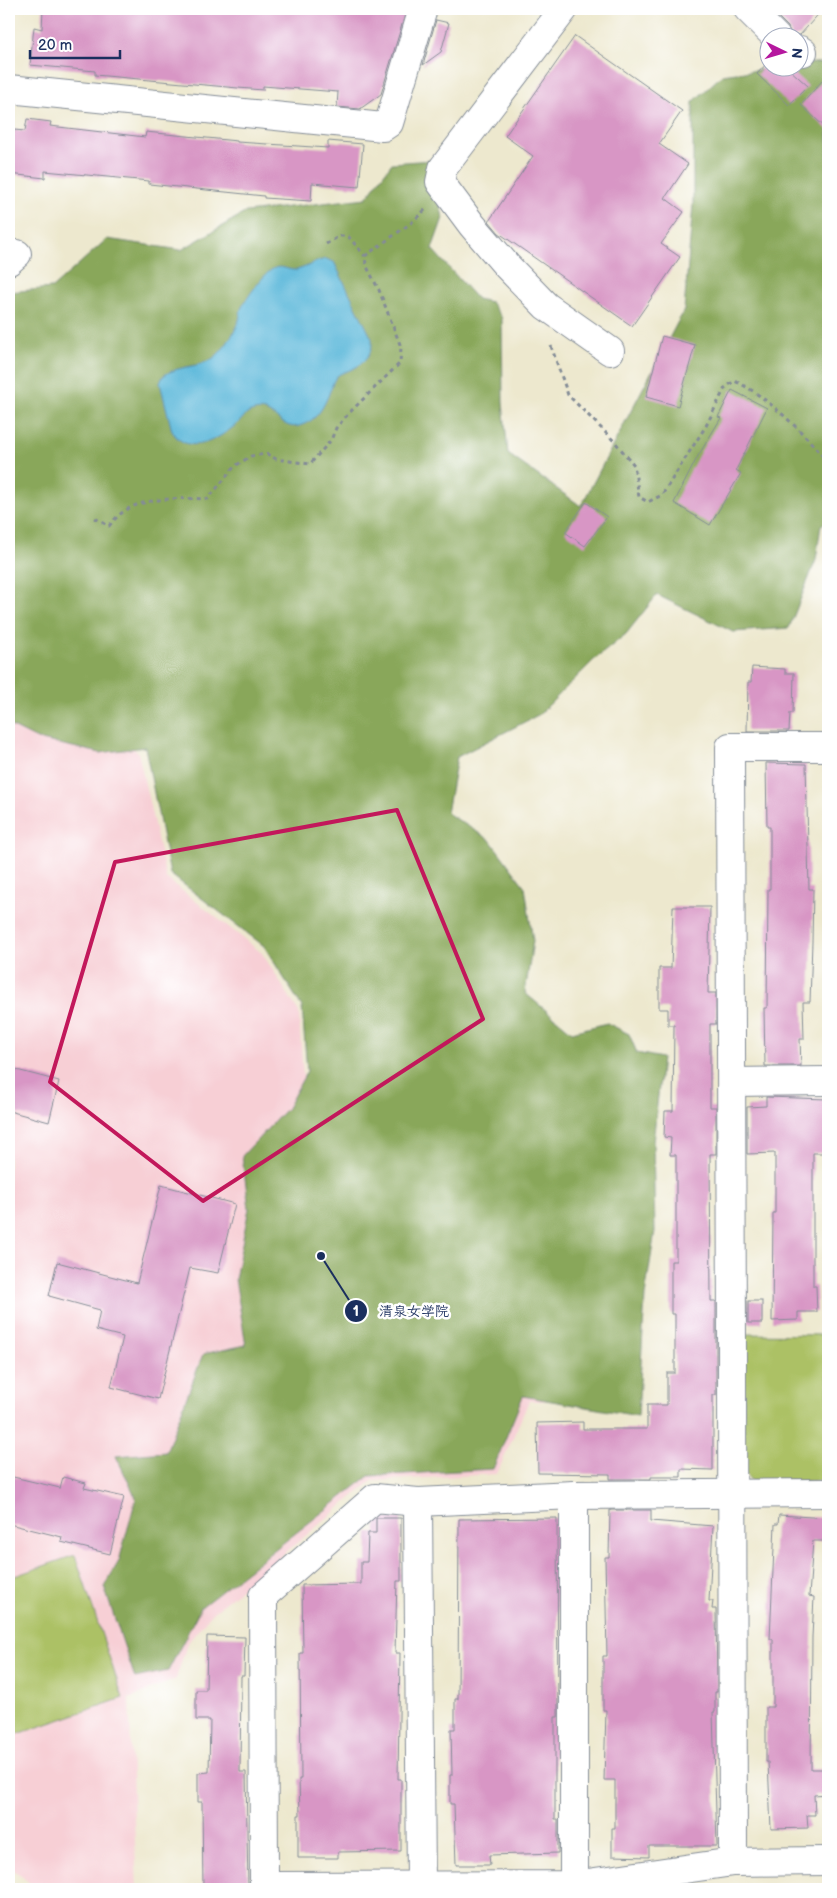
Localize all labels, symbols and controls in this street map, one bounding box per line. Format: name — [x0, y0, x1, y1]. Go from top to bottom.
scale bar — [30, 28, 120, 60]
north arrow — [760, 28, 810, 78]
text: 20 m — [38, 36, 72, 55]
text: N — [788, 47, 805, 59]
callout: 清泉女学院 — [344, 1296, 459, 1325]
text: 1 — [353, 1302, 359, 1321]
text: 清泉女学院 — [379, 1303, 449, 1320]

